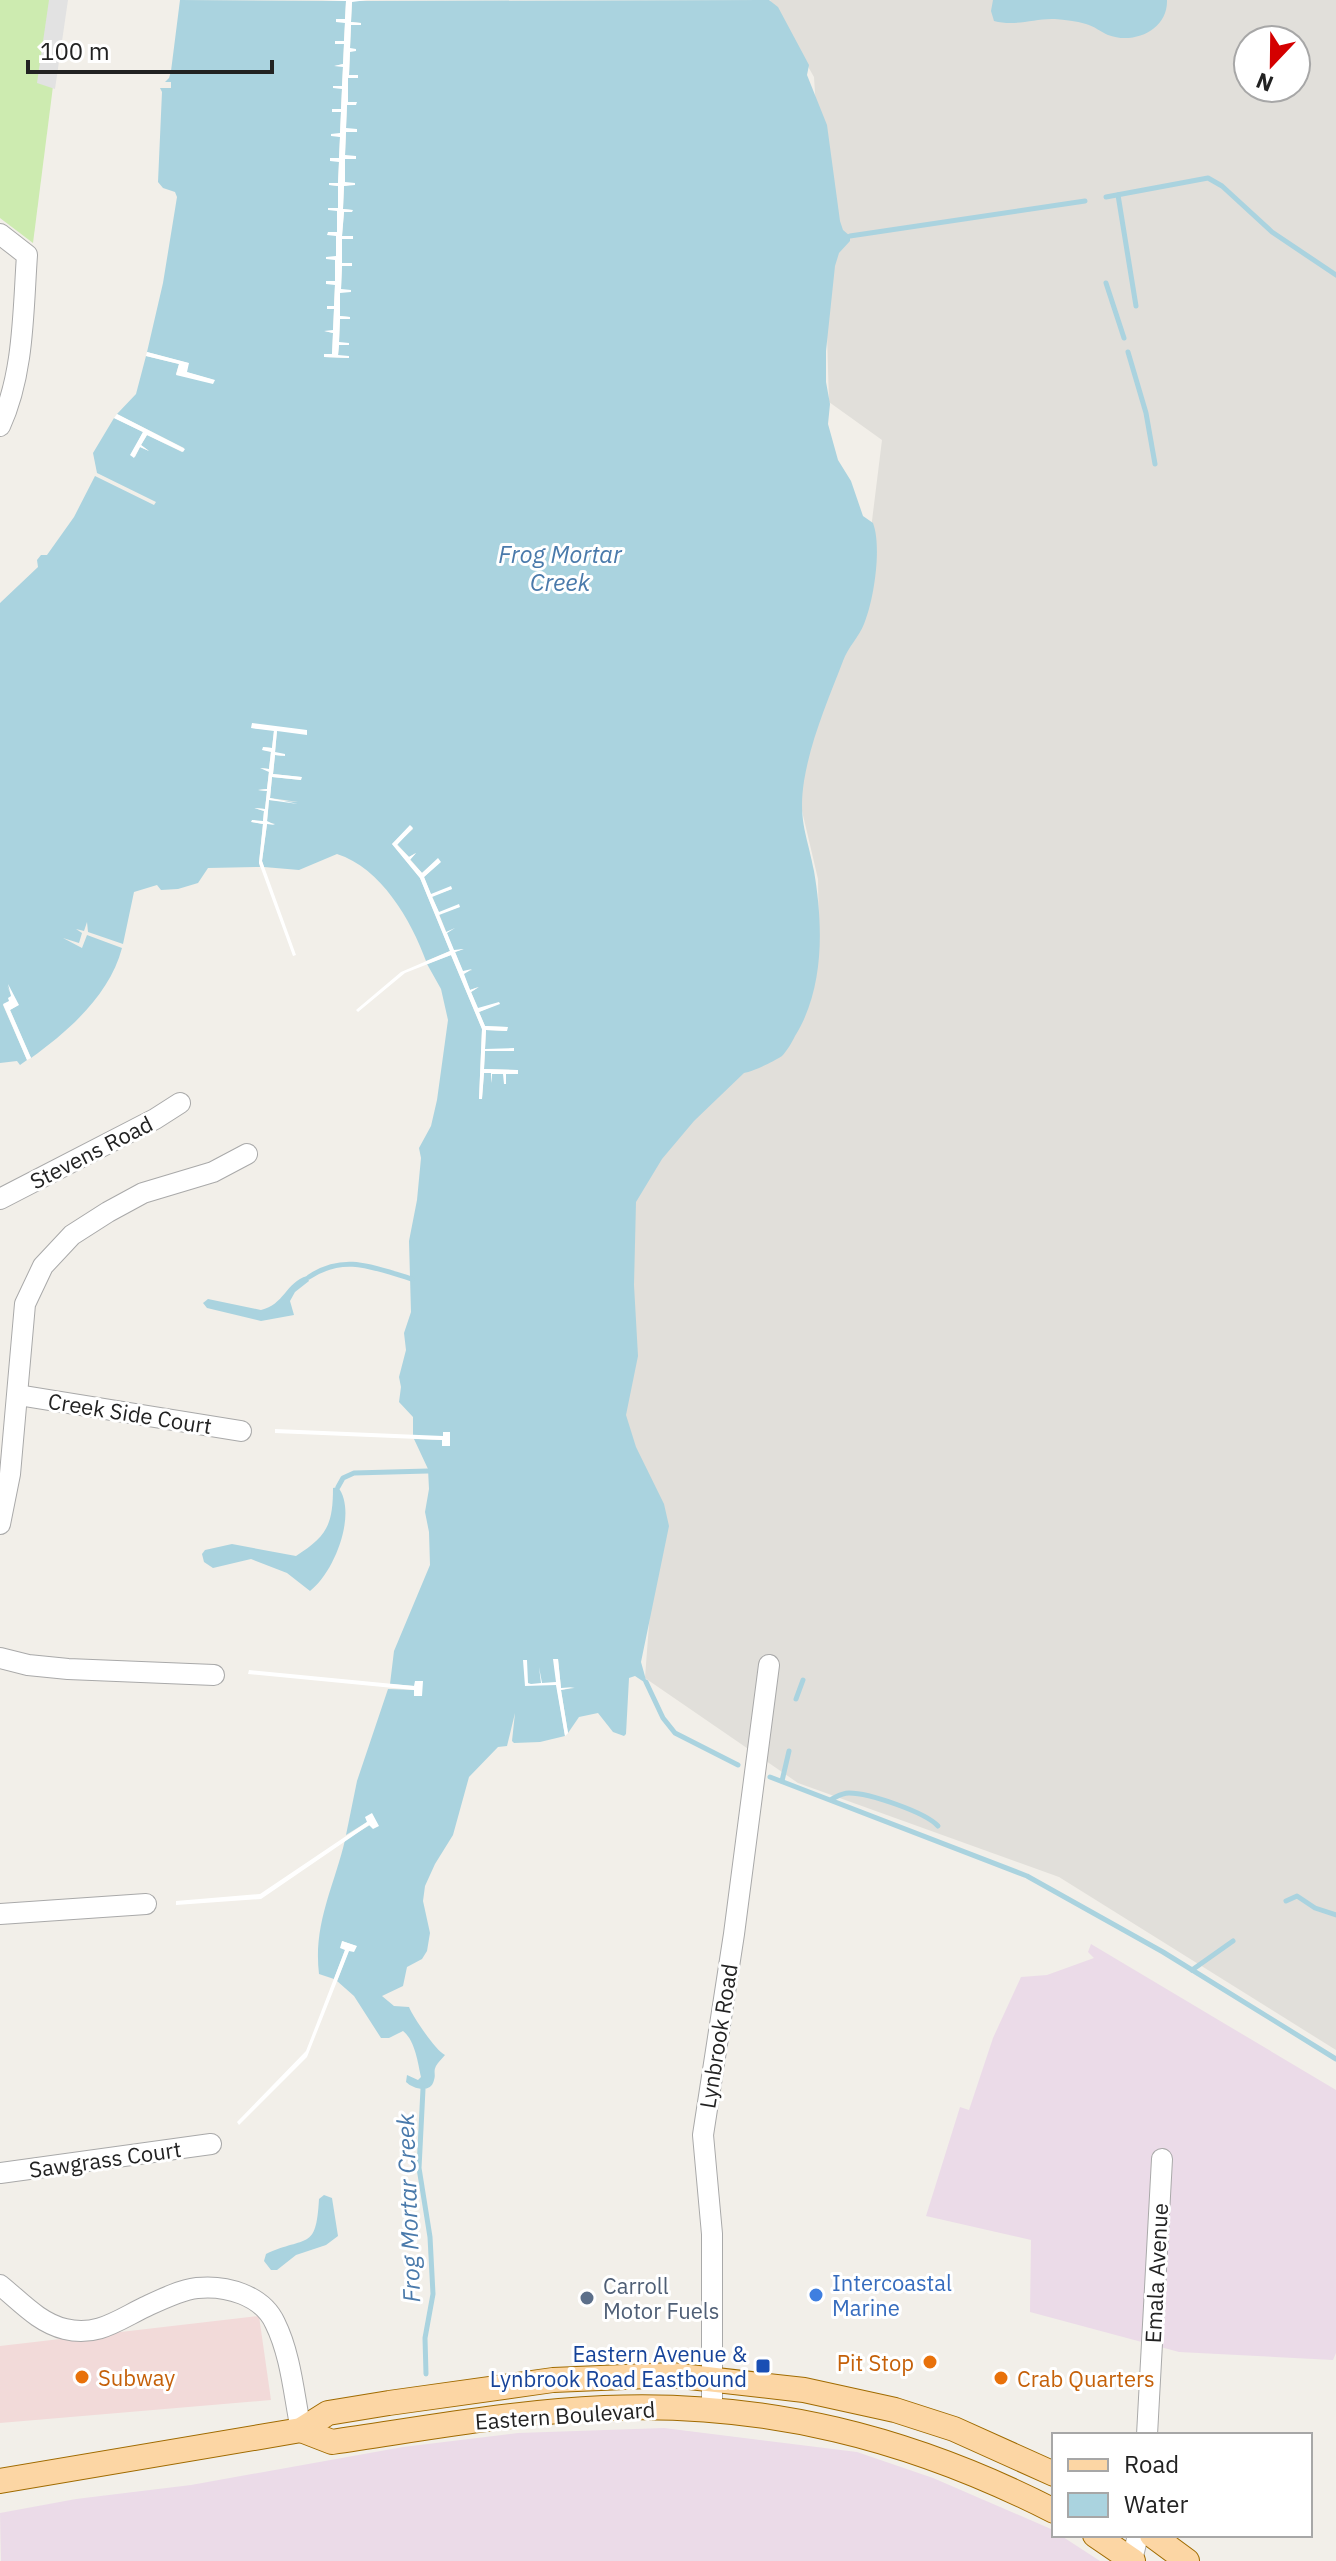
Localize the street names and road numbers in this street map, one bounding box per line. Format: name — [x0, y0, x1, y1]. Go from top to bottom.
street label: Stevens Road — [25, 1109, 157, 1195]
street label: Creek Side Court — [46, 1386, 214, 1440]
street label: Lynbrook Road — [692, 1961, 744, 2111]
street label: Sawgrass Court — [27, 2134, 183, 2184]
street label: Emala Avenue — [1138, 2202, 1174, 2344]
street label: Eastern Boulevard — [474, 2394, 656, 2436]

